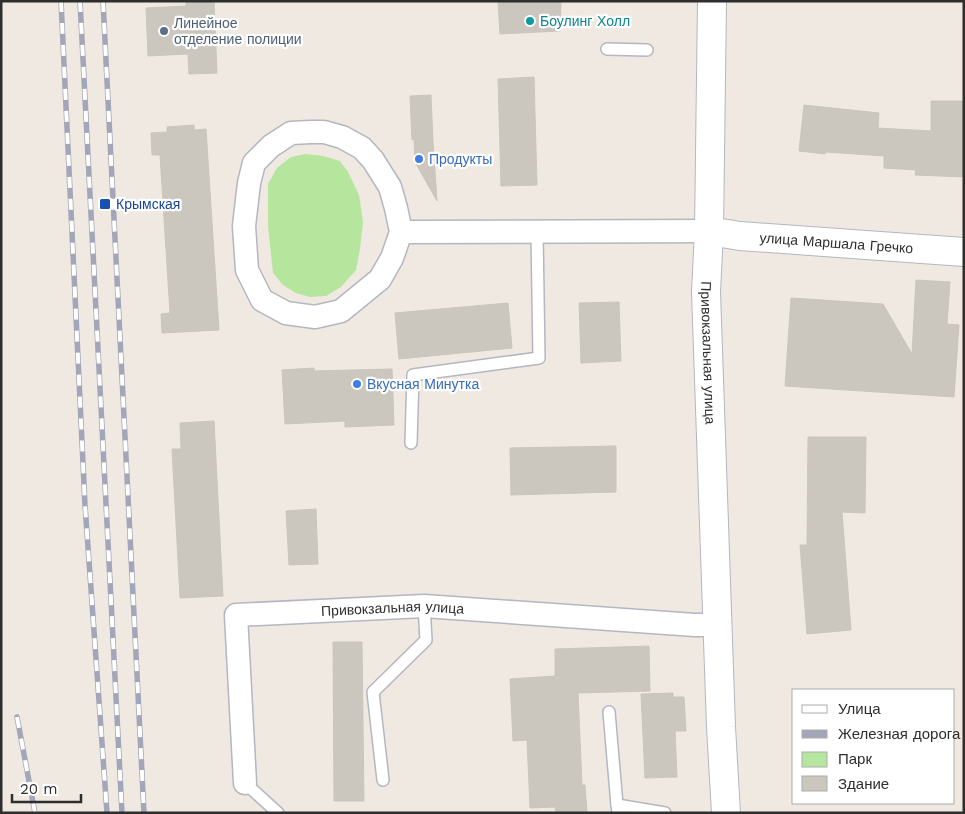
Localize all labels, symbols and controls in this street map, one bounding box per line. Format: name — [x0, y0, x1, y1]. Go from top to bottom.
place label: Боулинг Холл — [540, 13, 630, 29]
place label: Линейное отделение полиции — [174, 15, 302, 47]
marker: Боулинг Холл — [524, 15, 536, 27]
marker: Линейное отделение полиции — [158, 25, 170, 37]
place label: Продукты — [429, 151, 492, 167]
marker: Продукты — [413, 153, 425, 165]
place label: Крымская — [116, 196, 180, 212]
marker: Крымская — [98, 197, 112, 211]
street label: улица Маршала Гречко — [759, 229, 914, 256]
street label: Привокзальная улица — [698, 281, 719, 425]
place label: Вкусная Минутка — [367, 376, 479, 392]
marker: Вкусная Минутка — [351, 378, 363, 390]
street label: Привокзальная улица — [321, 598, 465, 619]
legend — [792, 689, 955, 804]
text: Улица — [838, 700, 881, 718]
text: Железная дорога — [838, 725, 961, 743]
text: Парк — [838, 750, 872, 768]
scale bar — [12, 772, 81, 804]
text: Здание — [838, 775, 889, 793]
text: 20 m — [20, 780, 58, 798]

